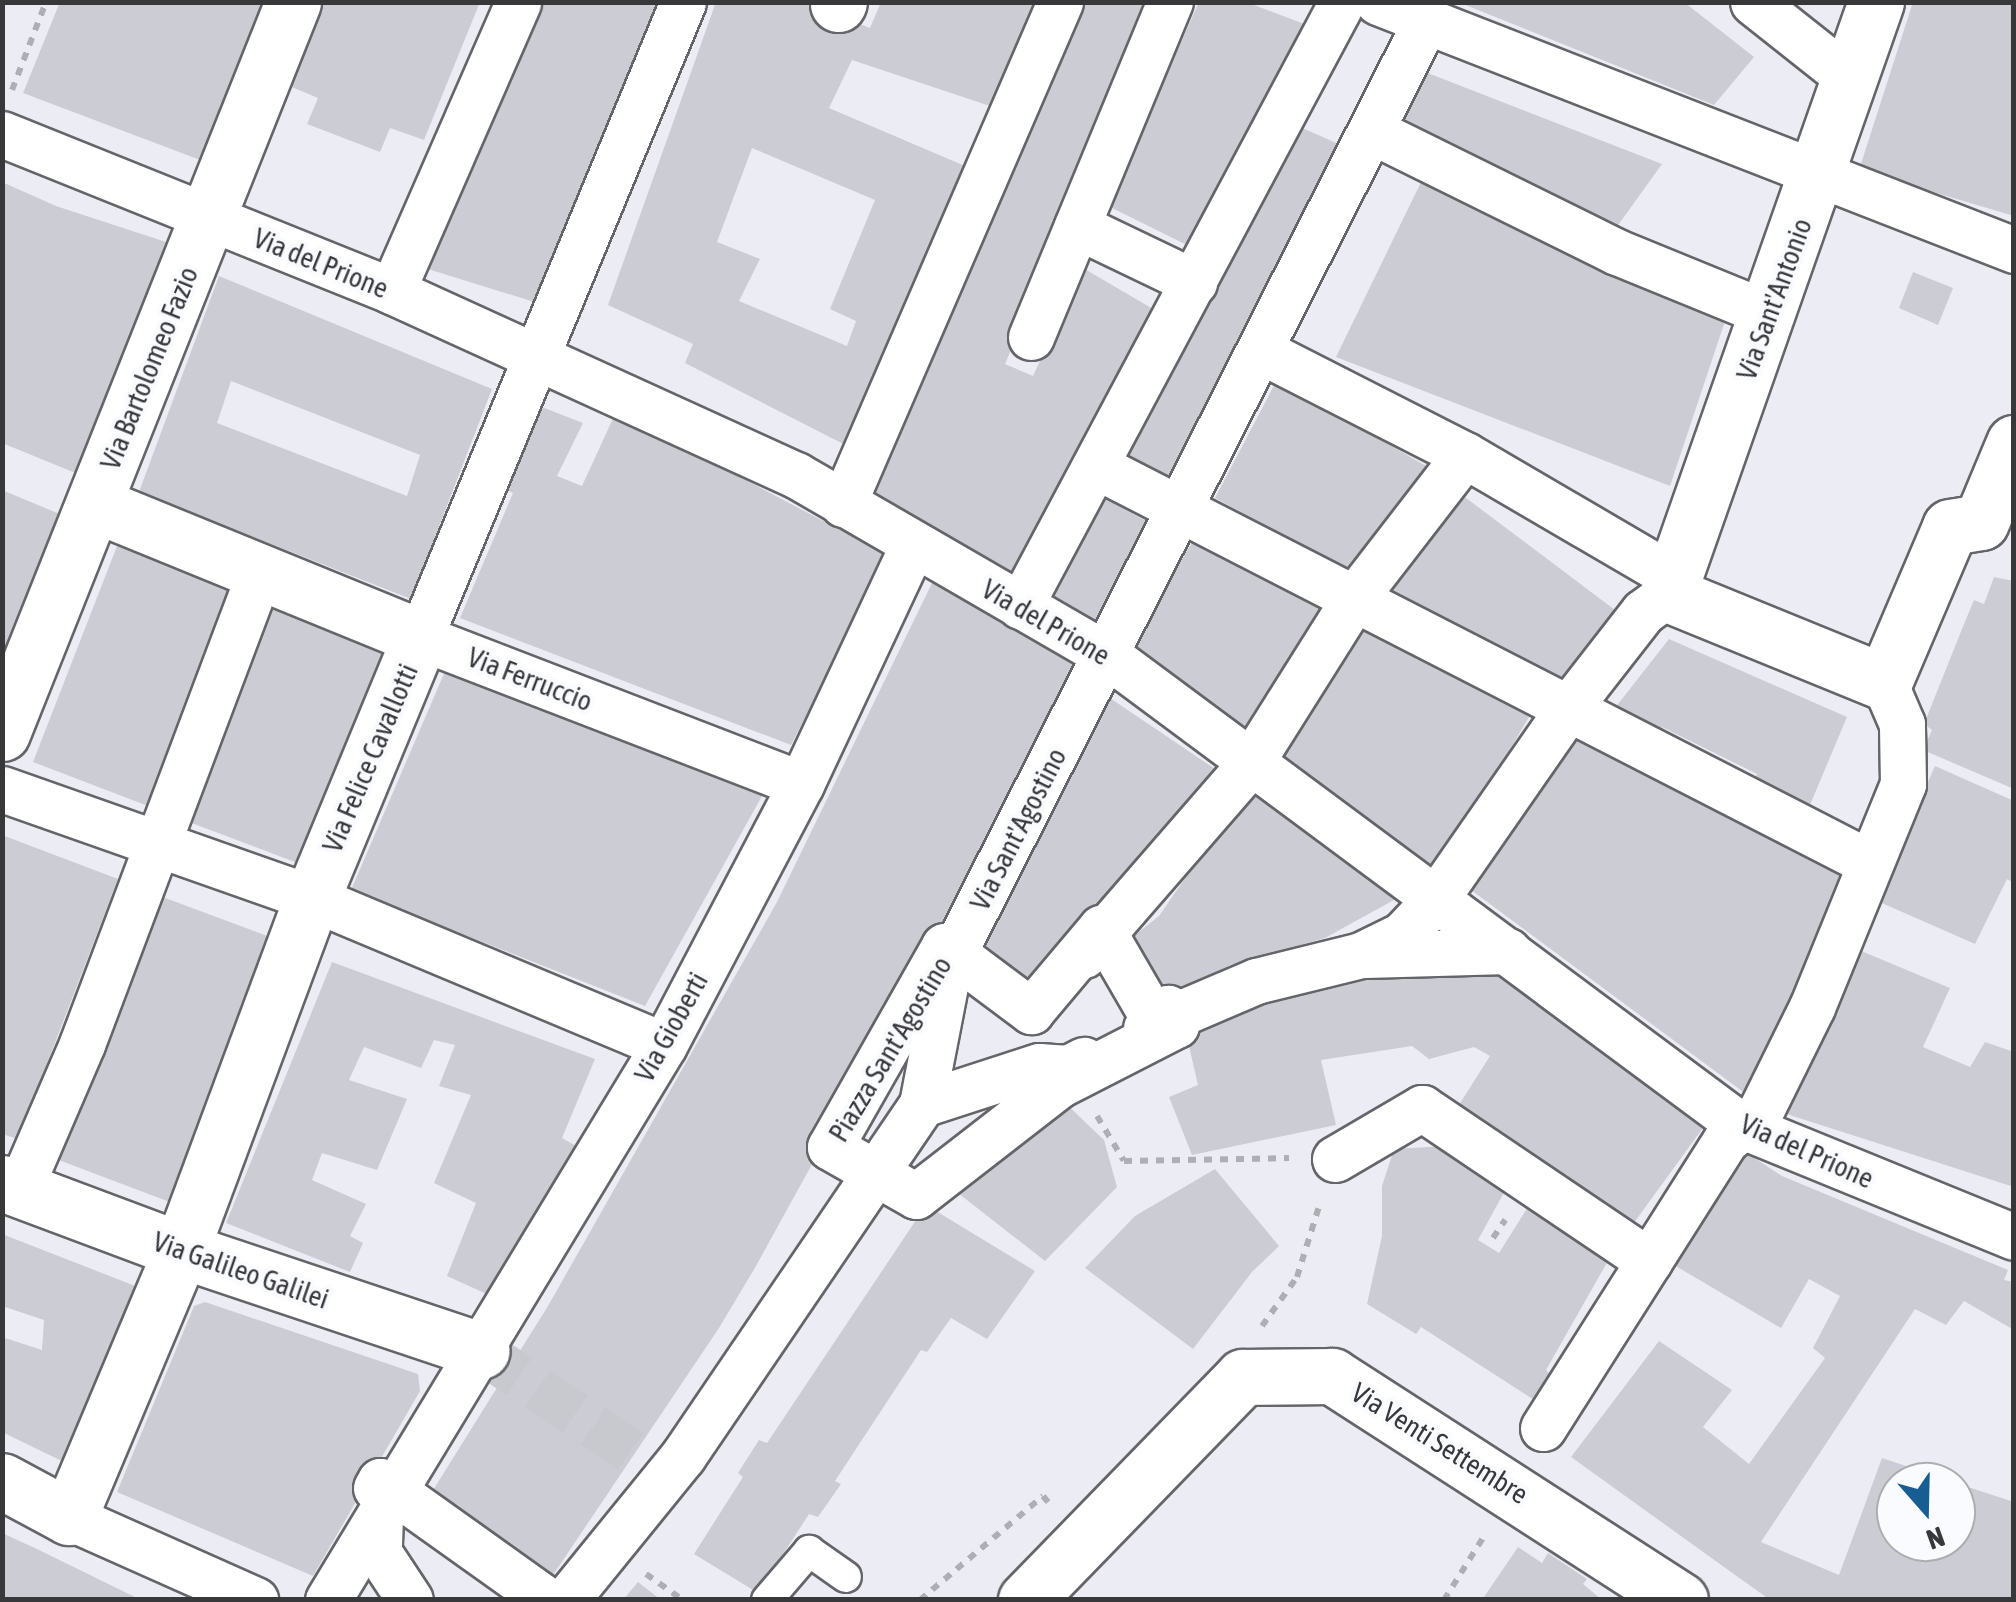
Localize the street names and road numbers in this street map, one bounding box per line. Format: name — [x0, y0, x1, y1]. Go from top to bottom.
street label: Via Sant'Antonio — [1729, 214, 1819, 384]
street label: Via del Prione — [249, 221, 393, 305]
street label: Via Bartolomeo Fazio — [93, 262, 205, 474]
street label: Via del Prione — [976, 572, 1116, 672]
street label: Via Ferruccio — [463, 640, 597, 718]
street label: Via Felice Cavallotti — [315, 659, 425, 857]
street label: Via Sant'Agostino — [963, 742, 1073, 916]
street label: Piazza Sant'Agostino — [821, 950, 959, 1148]
street label: Via Gioberti — [627, 966, 715, 1088]
street label: Via del Prione — [1735, 1107, 1879, 1195]
street label: Via Galileo Galilei — [149, 1224, 333, 1316]
street label: Via Venti Settembre — [1345, 1375, 1535, 1511]

